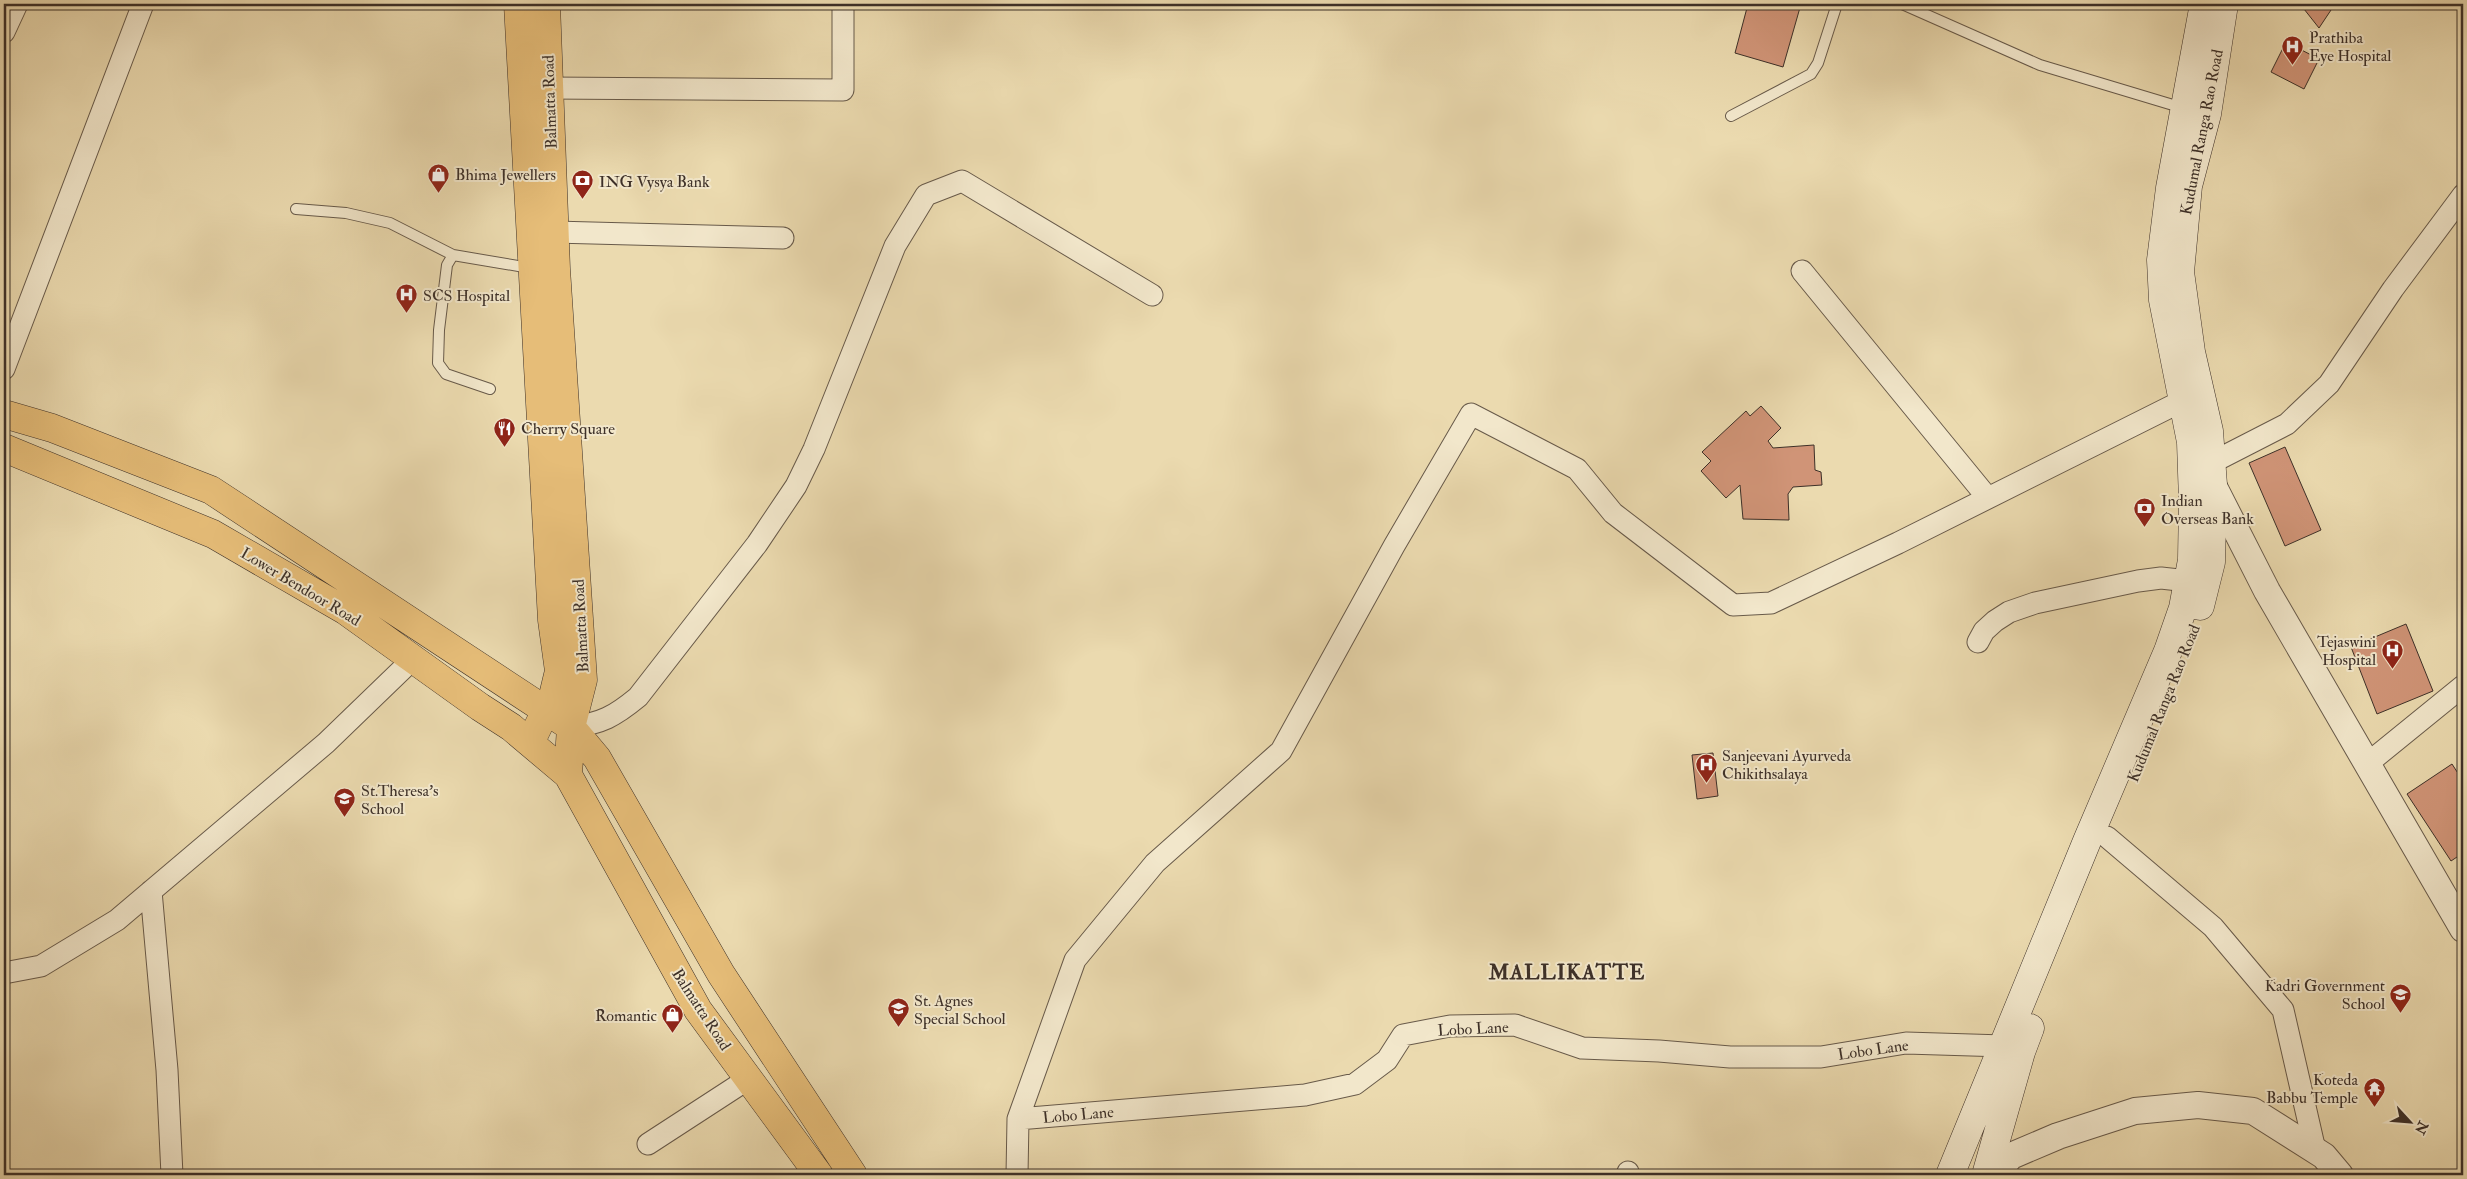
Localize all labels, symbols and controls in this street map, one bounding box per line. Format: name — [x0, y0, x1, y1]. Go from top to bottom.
place label: Prathiba Eye Hospital — [2309, 28, 2391, 67]
hospital icon: Prathiba Eye Hospital — [2281, 34, 2305, 65]
street label: Kudumal Ranga Rao Road — [2176, 47, 2228, 217]
street label: Balmatta Road — [538, 55, 562, 149]
shop icon: Bhima Jewellers — [427, 162, 451, 193]
place label: Bhima Jewellers — [455, 165, 556, 186]
bank icon: ING Vysya Bank — [571, 169, 595, 200]
place label: ING Vysya Bank — [599, 172, 710, 192]
hospital icon: SCS Hospital — [395, 283, 419, 314]
place label: SCS Hospital — [423, 286, 510, 307]
restaurant icon: Cherry Square — [493, 416, 517, 447]
place label: Cherry Square — [521, 419, 615, 439]
place label: Indian Overseas Bank — [2161, 491, 2254, 529]
bank icon: Indian Overseas Bank — [2133, 497, 2157, 528]
street label: Lower Bendoor Road — [237, 543, 364, 631]
street label: Balmatta Road — [569, 578, 593, 673]
street label: Kudumal Ranga Rao Road — [2123, 621, 2205, 785]
place label: Tejaswini Hospital — [2317, 632, 2376, 671]
hospital icon: Tejaswini Hospital — [2380, 638, 2404, 669]
place label: Sanjeevani Ayurveda Chikithsalaya — [1722, 746, 1852, 784]
hospital icon: Sanjeevani Ayurveda Chikithsalaya — [1694, 752, 1718, 783]
place label: St.Theresa's School — [361, 781, 438, 819]
school or university icon: St.Theresa's School — [333, 787, 357, 818]
district label: MALLIKATTE — [1488, 959, 1645, 986]
street label: Balmatta Road — [667, 965, 735, 1054]
place label: Kadri Government School — [2265, 976, 2385, 1014]
school or university icon: Kadri Government School — [2389, 982, 2413, 1013]
place label: St. Agnes Special School — [914, 991, 1006, 1030]
school or university icon: St. Agnes Special School — [886, 997, 910, 1028]
shop icon: Romantic — [661, 1003, 685, 1034]
place label: Romantic — [595, 1006, 658, 1026]
street label: Lobo Lane — [1437, 1017, 1510, 1041]
street label: Lobo Lane — [1836, 1035, 1910, 1065]
place label: Koteda Babbu Temple — [2266, 1070, 2358, 1109]
temple icon: Koteda Babbu Temple — [2362, 1076, 2386, 1107]
north arrow — [2384, 1096, 2434, 1146]
street label: Lobo Lane — [1042, 1102, 1115, 1128]
text: N — [2411, 1117, 2432, 1137]

